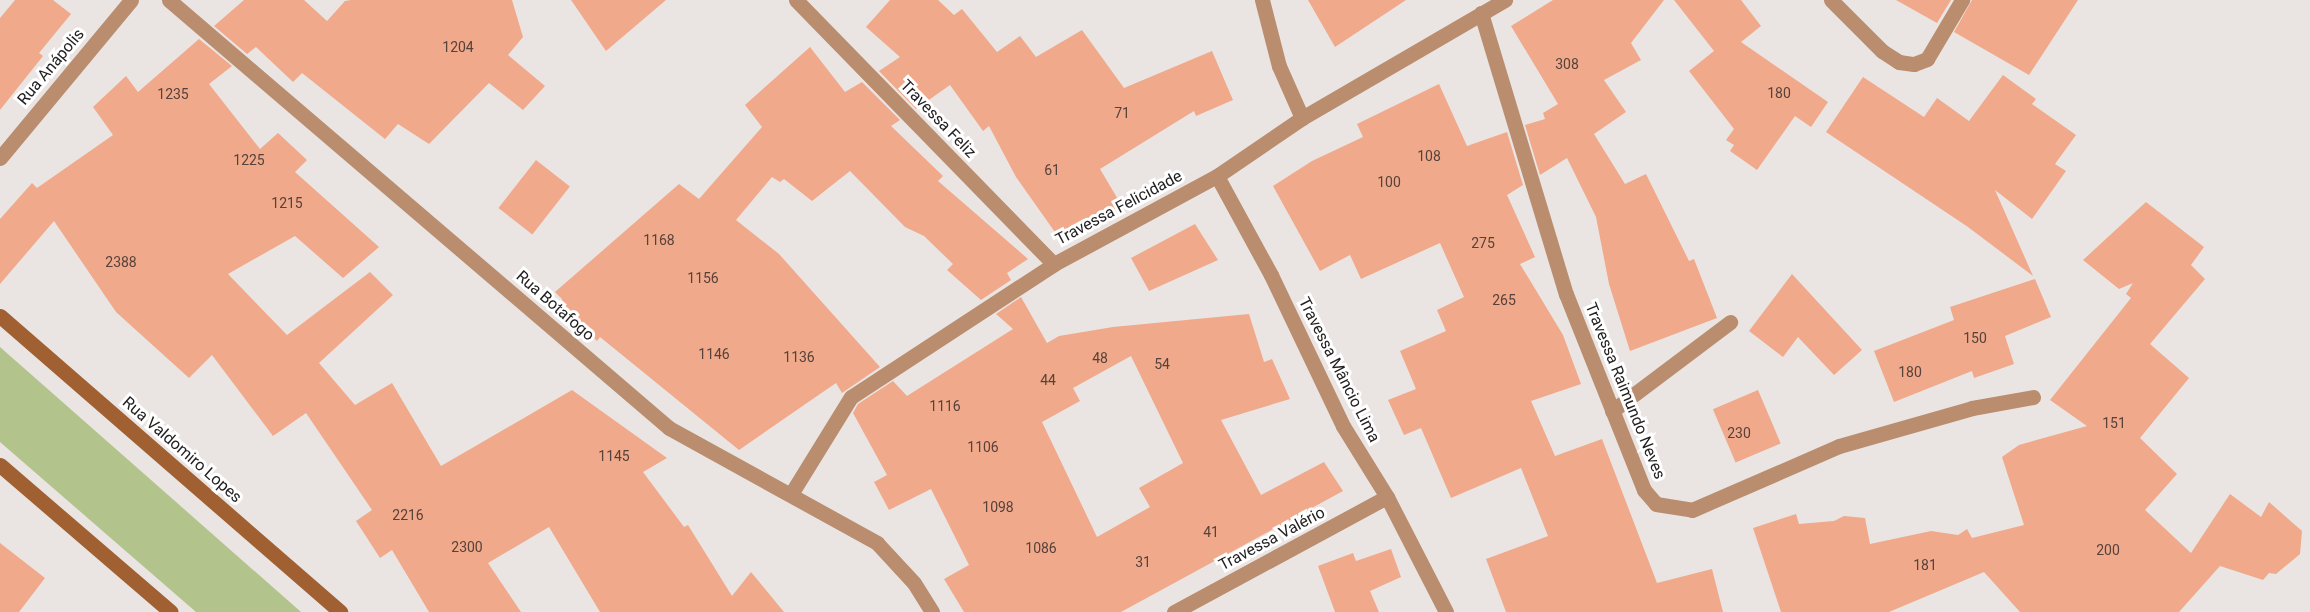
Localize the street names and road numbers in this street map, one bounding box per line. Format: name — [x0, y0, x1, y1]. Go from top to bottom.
street label: Rua Anápolis — [14, 25, 88, 109]
street label: Travessa Feliz — [896, 76, 980, 162]
street label: Travessa Felicidade — [1053, 167, 1185, 249]
street label: Rua Botafogo — [512, 267, 598, 345]
street label: Travessa Mâncio Lima — [1294, 294, 1384, 446]
street label: Travessa Raimundo Neves — [1581, 300, 1669, 482]
street label: Rua Valdomiro Lopes — [118, 393, 246, 507]
street label: Travessa Valério — [1216, 503, 1328, 575]

